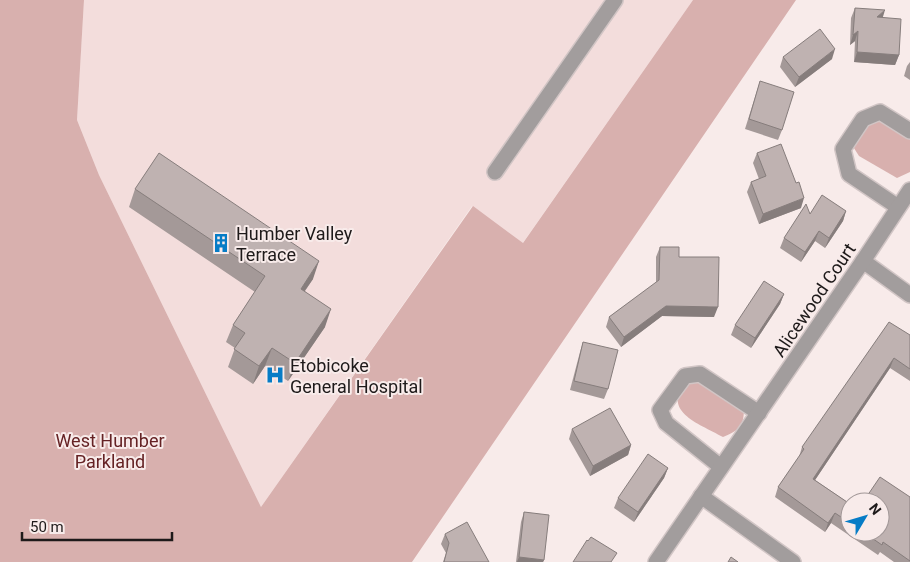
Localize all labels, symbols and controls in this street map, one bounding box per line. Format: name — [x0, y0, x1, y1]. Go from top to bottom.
place label: Humber Valley Terrace — [236, 223, 353, 265]
building icon: Humber Valley Terrace — [210, 232, 232, 254]
street label: Alicewood Court — [768, 239, 860, 361]
place label: Etobicoke General Hospital — [290, 355, 423, 397]
hospital icon: Etobicoke General Hospital — [264, 364, 286, 386]
park label: West Humber Parkland — [55, 430, 165, 472]
north arrow — [840, 492, 890, 542]
text: N — [866, 500, 885, 518]
scale bar — [22, 510, 172, 542]
text: 50 m — [30, 518, 64, 536]

